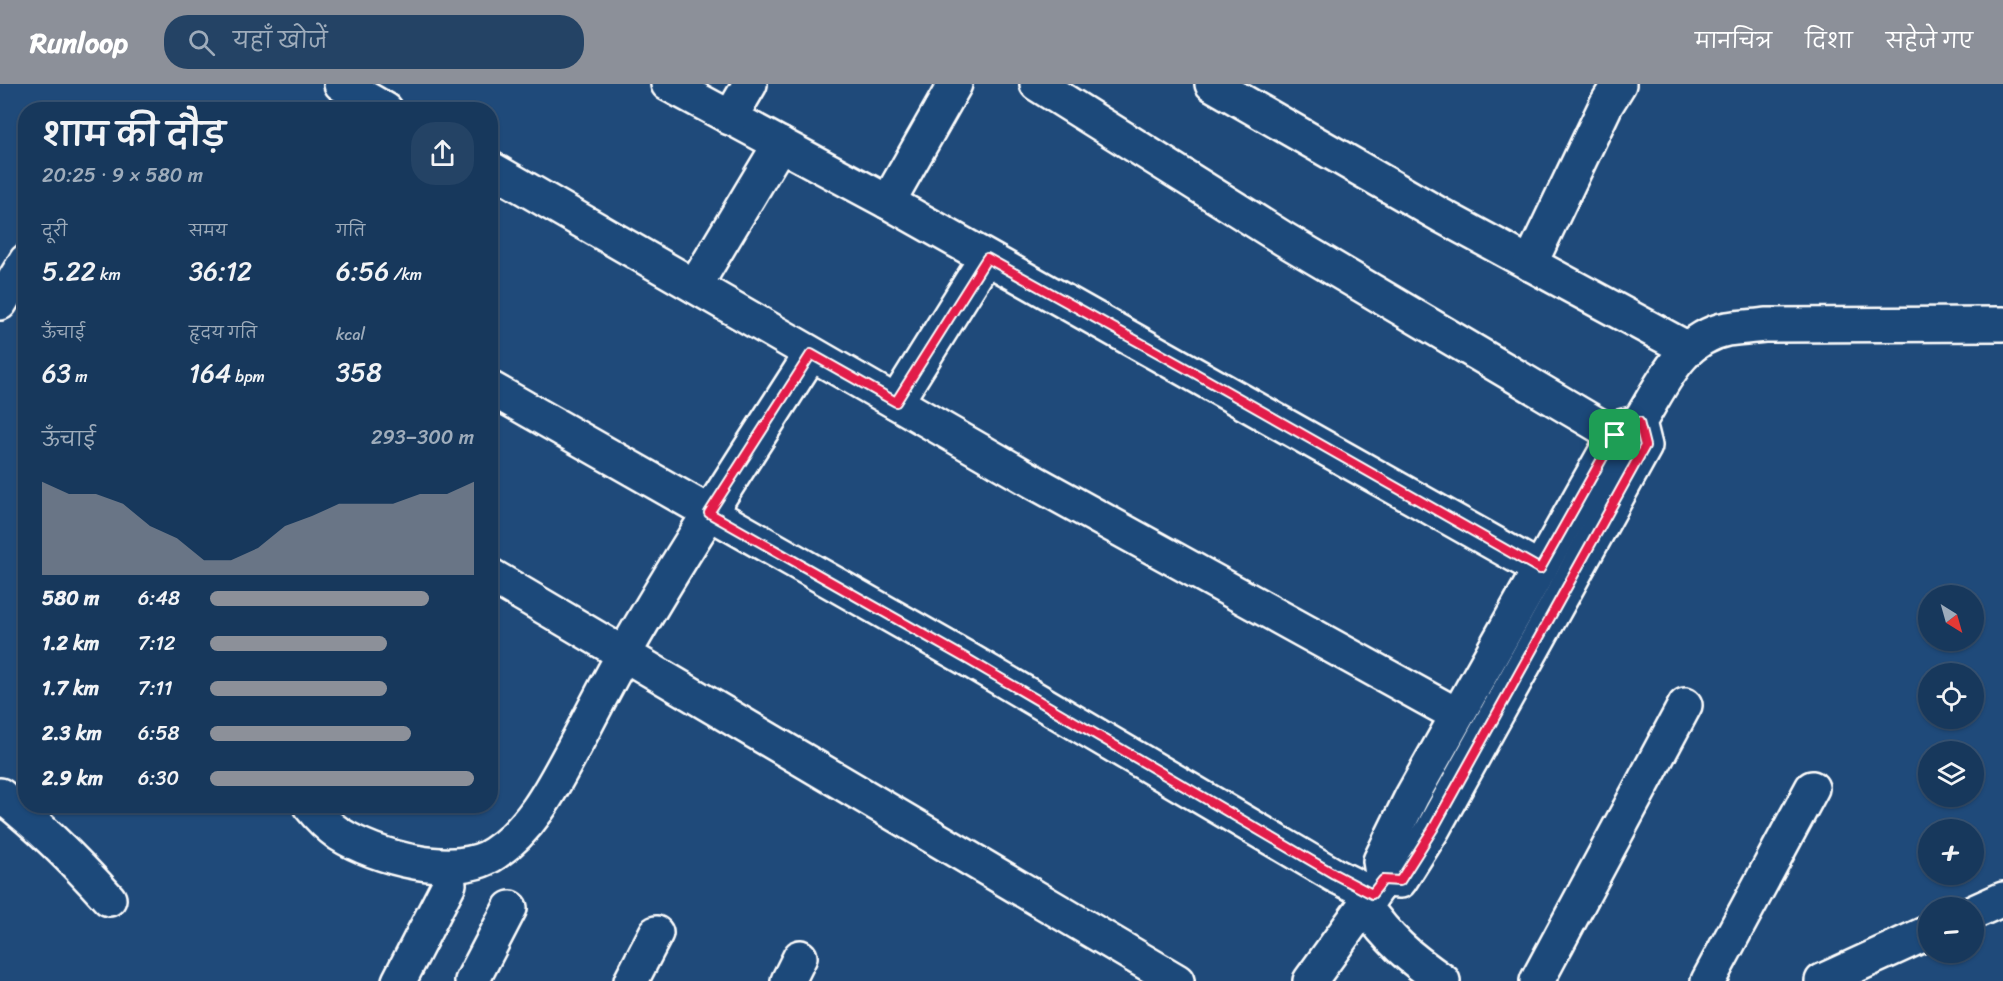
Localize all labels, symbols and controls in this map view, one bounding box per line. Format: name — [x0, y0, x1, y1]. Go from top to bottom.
search box — [164, 15, 584, 69]
text: Runloop — [30, 18, 128, 67]
text: यहाँ खोजें — [233, 21, 328, 60]
text: मानचित्र — [1695, 22, 1772, 60]
text: दिशा — [1805, 22, 1853, 60]
text: सहेजे गए — [1886, 22, 1973, 60]
icon: search — [185, 26, 218, 59]
text: शाम की दौड़ — [42, 106, 226, 164]
button: share — [411, 122, 474, 185]
text: 20:25 · 9 × 580 m — [42, 158, 203, 193]
text: दूरी — [42, 216, 67, 245]
text: समय — [189, 216, 227, 245]
text: गति — [336, 216, 365, 245]
text: 5.22 — [42, 248, 96, 294]
text: 36:12 — [189, 248, 252, 294]
text: 6:56 — [336, 248, 389, 294]
text: km — [96, 260, 121, 289]
text: /km — [389, 260, 422, 289]
text: ऊँचाई — [42, 318, 85, 347]
text: हृदय गति — [189, 318, 257, 347]
text: kcal — [336, 320, 365, 349]
text: 358 — [336, 349, 382, 395]
text: 63 — [42, 350, 71, 396]
text: 164 — [189, 350, 231, 396]
text: m — [71, 362, 88, 391]
text: bpm — [231, 362, 265, 391]
pin — [1589, 409, 1640, 460]
icon: arrive — [1598, 418, 1631, 451]
text: 293–300 m — [371, 420, 474, 455]
text: ऊँचाई — [42, 422, 96, 457]
text: 580 m — [42, 581, 99, 616]
text: 6:48 — [138, 581, 180, 616]
north arrow — [1918, 585, 1984, 651]
map controls — [1918, 585, 1984, 963]
text: 1.2 km — [42, 626, 99, 661]
text: 7:12 — [138, 626, 176, 661]
button: locate — [1918, 663, 1984, 729]
text: 1.7 km — [42, 671, 99, 706]
text: 7:11 — [138, 671, 173, 706]
text: 2.3 km — [42, 716, 102, 751]
text: 6:58 — [138, 716, 180, 751]
button: layers — [1918, 741, 1984, 807]
text: 2.9 km — [42, 761, 103, 796]
text: 6:30 — [138, 761, 179, 796]
button: + — [1918, 819, 1984, 885]
button: − — [1918, 897, 1984, 963]

